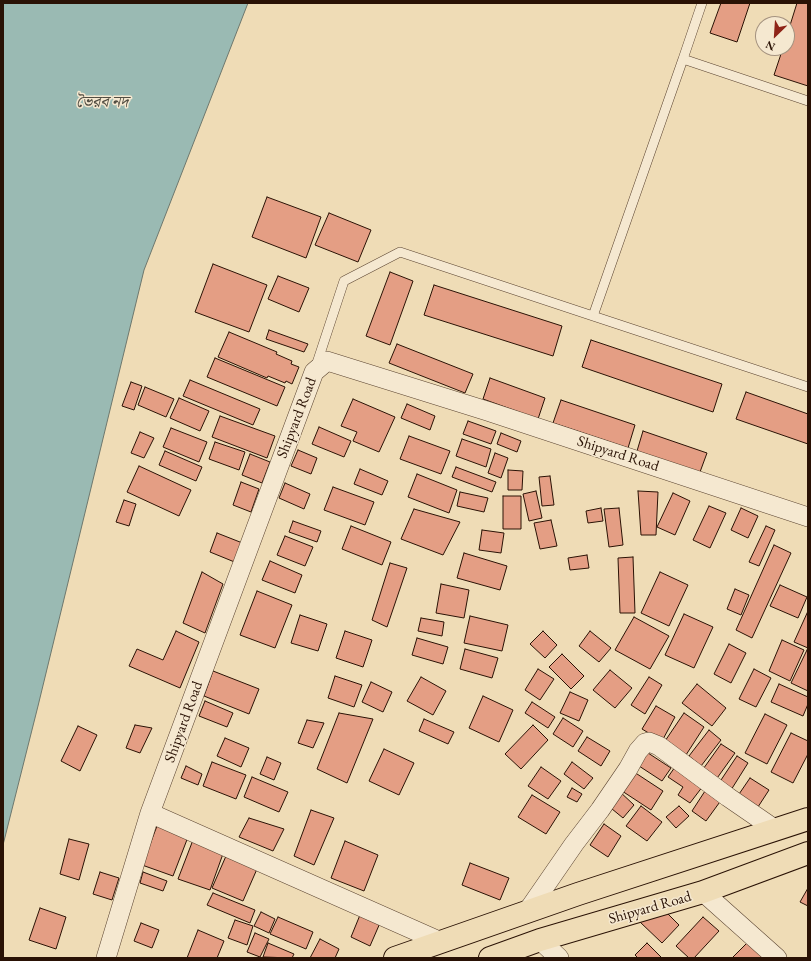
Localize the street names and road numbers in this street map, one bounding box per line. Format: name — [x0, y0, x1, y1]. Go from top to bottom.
street label: Shipyard Road — [273, 375, 321, 461]
street label: Shipyard Road — [575, 432, 661, 476]
street label: Shipyard Road — [161, 679, 207, 765]
street label: Shipyard Road — [607, 888, 693, 928]

